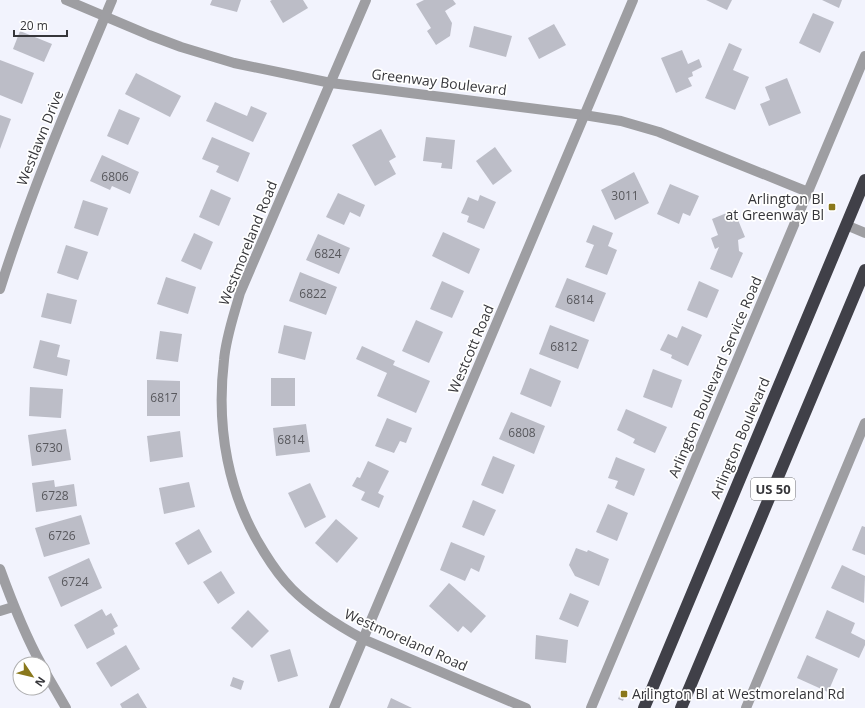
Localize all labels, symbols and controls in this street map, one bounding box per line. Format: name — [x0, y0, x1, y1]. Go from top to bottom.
scale bar — [14, 12, 67, 38]
text: 20 m — [20, 17, 48, 34]
street label: Greenway Boulevard — [370, 64, 508, 99]
street label: Westlawn Drive — [12, 87, 67, 188]
house number: 6806 — [101, 168, 129, 185]
street label: Westmoreland Road — [214, 178, 281, 308]
house number: 3011 — [611, 187, 639, 204]
place label: Arlington Bl at Greenway Bl — [726, 189, 824, 224]
marker: Arlington Bl at Greenway Bl — [827, 202, 837, 212]
house number: 6824 — [314, 245, 342, 262]
street label: Arlington Boulevard Service Road — [665, 274, 765, 480]
house number: 6822 — [299, 285, 327, 302]
house number: 6814 — [566, 291, 594, 308]
street label: Westcott Road — [443, 302, 498, 396]
house number: 6812 — [550, 338, 578, 355]
street label: Arlington Boulevard — [707, 375, 773, 501]
house number: 6817 — [150, 389, 178, 406]
house number: 6808 — [508, 424, 536, 441]
house number: 6814 — [277, 431, 305, 448]
house number: 6730 — [35, 439, 63, 456]
road number: US 50 — [751, 478, 795, 500]
house number: 6728 — [41, 487, 69, 504]
house number: 6726 — [48, 527, 76, 544]
house number: 6724 — [61, 573, 89, 590]
street label: Westmoreland Road — [342, 604, 471, 675]
north arrow — [12, 656, 52, 696]
text: N — [32, 674, 49, 690]
place label: Arlington Bl at Westmoreland Rd — [632, 684, 845, 703]
marker: Arlington Bl at Westmoreland Rd — [619, 689, 629, 699]

